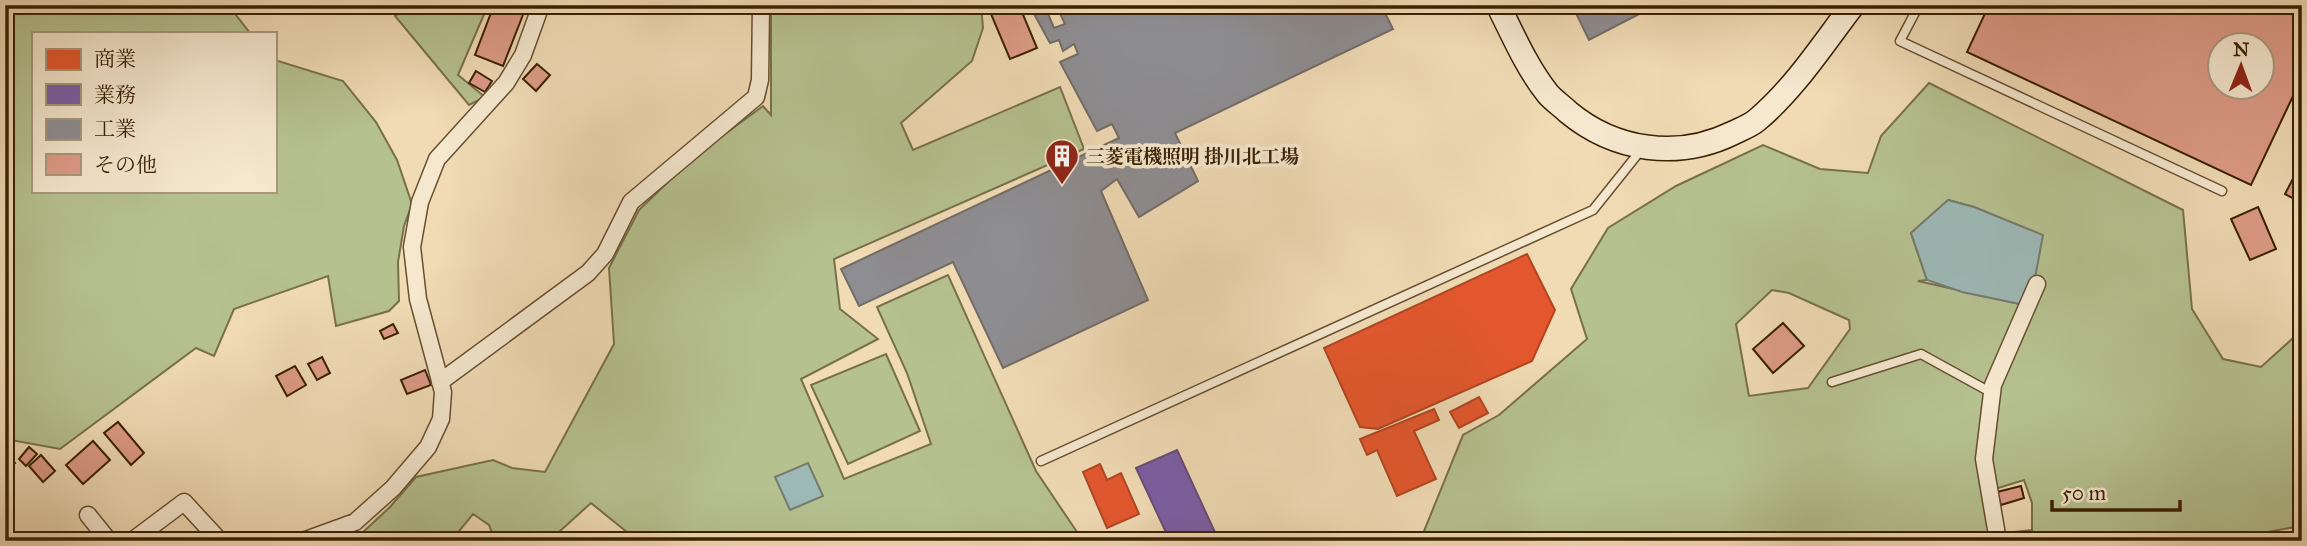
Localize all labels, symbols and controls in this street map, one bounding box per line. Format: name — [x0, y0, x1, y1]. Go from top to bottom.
legend — [32, 32, 276, 192]
north arrow — [2206, 32, 2276, 102]
text: N — [2233, 38, 2250, 61]
text: 商業 — [94, 46, 136, 72]
text: 業務 — [94, 82, 136, 108]
text: 工業 — [94, 116, 136, 142]
building icon: 三菱電機照明 掛川北工場 — [1043, 137, 1081, 186]
place label: 三菱電機照明 掛川北工場 — [1086, 145, 1299, 168]
text: その他 — [94, 152, 157, 178]
scale bar — [2052, 469, 2179, 513]
text: 50 m — [2062, 480, 2107, 506]

